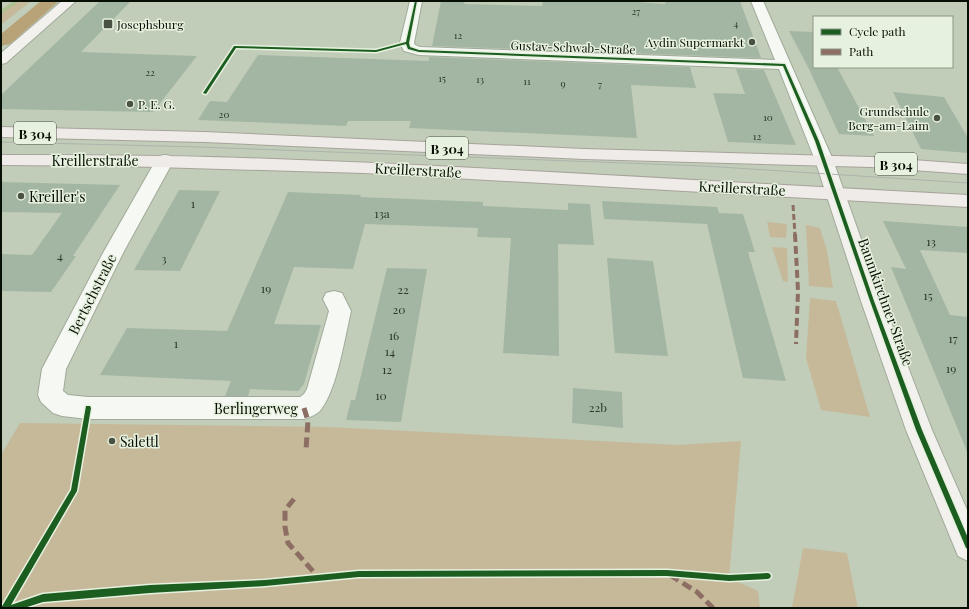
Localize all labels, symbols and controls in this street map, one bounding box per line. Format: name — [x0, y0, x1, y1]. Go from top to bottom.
house number: 27 — [632, 4, 640, 18]
place label: Josephsburg — [116, 16, 184, 32]
house number: 4 — [734, 16, 739, 30]
legend — [813, 16, 953, 68]
marker: Josephsburg — [102, 18, 114, 30]
text: Cycle path — [849, 23, 906, 39]
house number: 12 — [454, 28, 462, 42]
place label: Aydin Supermarkt — [644, 34, 745, 50]
street label: Gustav-Schwab-Straße — [510, 37, 636, 57]
marker: Aydin Supermarkt — [747, 37, 757, 47]
text: Path — [849, 43, 873, 59]
house number: 22 — [145, 65, 155, 79]
house number: 15 — [438, 71, 446, 85]
house number: 13 — [476, 72, 485, 86]
house number: 11 — [523, 74, 531, 88]
house number: 9 — [560, 76, 566, 90]
house number: 7 — [598, 77, 602, 91]
place label: P. E. G. — [138, 96, 175, 112]
marker: P. E. G. — [125, 99, 135, 109]
place label: Grundschule Berg-am-Laim — [848, 103, 929, 133]
house number: 20 — [219, 107, 229, 121]
house number: 10 — [763, 110, 773, 124]
marker: Grundschule Berg-am-Laim — [932, 113, 942, 123]
road number: B 304 — [14, 122, 56, 144]
house number: 12 — [753, 129, 761, 143]
road number: B 304 — [426, 137, 468, 159]
street label: Kreillerstraße — [51, 151, 139, 170]
road number: B 304 — [875, 153, 917, 175]
street label: Kreillerstraße — [374, 158, 462, 182]
street label: Kreillerstraße — [698, 176, 786, 200]
place label: Kreiller's — [29, 187, 85, 206]
marker: Kreiller's — [16, 191, 26, 201]
house number: 1 — [191, 195, 196, 211]
house number: 13a — [374, 205, 390, 221]
house number: 13 — [926, 233, 936, 249]
street label: Baumkirchner Straße — [854, 235, 918, 369]
house number: 4 — [57, 247, 63, 263]
street label: Bertschstraße — [64, 250, 120, 338]
house number: 3 — [161, 250, 167, 266]
house number: 19 — [261, 280, 271, 296]
house number: 22 — [397, 281, 409, 297]
house number: 15 — [923, 287, 933, 303]
house number: 20 — [393, 301, 405, 317]
house number: 16 — [389, 327, 399, 343]
house number: 17 — [948, 330, 958, 346]
house number: 1 — [174, 335, 179, 351]
house number: 14 — [385, 343, 395, 359]
house number: 19 — [946, 360, 956, 376]
house number: 12 — [382, 361, 392, 377]
house number: 10 — [375, 387, 387, 403]
street label: Berlingerweg — [214, 399, 298, 418]
house number: 22b — [589, 399, 607, 415]
place label: Salettl — [120, 432, 159, 451]
marker: Salettl — [107, 436, 117, 446]

